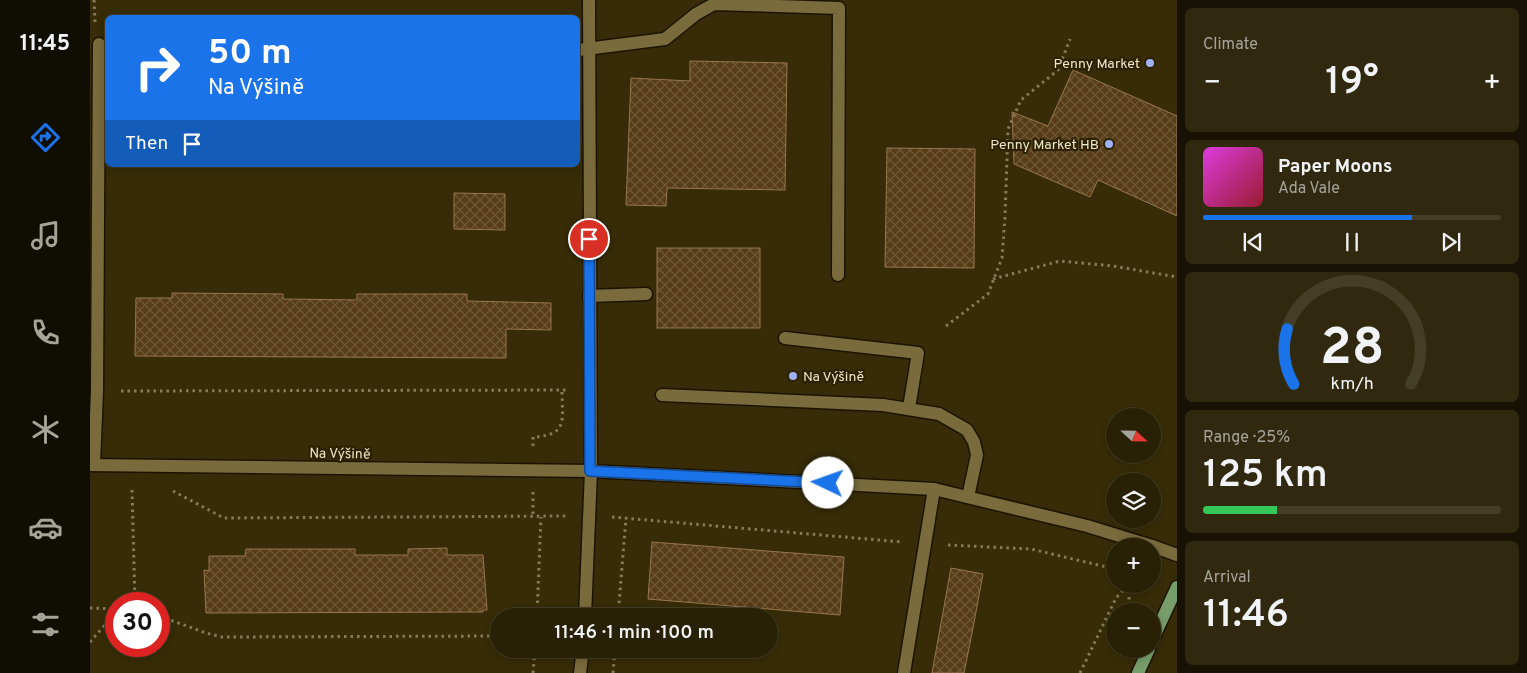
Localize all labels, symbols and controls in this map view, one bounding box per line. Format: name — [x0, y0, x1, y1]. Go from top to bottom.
text: 11:45 — [20, 31, 70, 58]
text: 50 m — [208, 32, 292, 76]
icon: right — [125, 35, 190, 100]
text: Climate — [1203, 35, 1258, 55]
place label: Penny Market — [1053, 56, 1140, 73]
marker: Penny Market — [1144, 57, 1156, 69]
text: 19° — [1325, 59, 1379, 108]
text: − — [1203, 66, 1221, 102]
text: + — [1483, 66, 1501, 102]
text: Na Výšině — [208, 75, 304, 102]
icon: directions — [28, 120, 63, 155]
icon: arrive — [178, 130, 206, 158]
text: Then — [125, 132, 168, 156]
place label: Penny Market HB — [990, 137, 1099, 154]
marker: Penny Market HB — [1103, 138, 1115, 150]
text: Paper Moons — [1278, 155, 1392, 179]
text: Ada Vale — [1278, 179, 1340, 199]
icon: music — [28, 218, 63, 253]
pin — [568, 218, 610, 260]
icon: arrive — [575, 225, 603, 253]
icon: previous — [1239, 228, 1267, 256]
icon: pause — [1338, 228, 1366, 256]
icon: next — [1437, 228, 1465, 256]
icon: phone — [28, 315, 63, 350]
text: 28 — [1320, 317, 1384, 383]
place label: Na Výšině — [803, 369, 864, 386]
marker: Na Výšině — [787, 370, 799, 382]
text: km/h — [1330, 373, 1374, 396]
north arrow — [1106, 408, 1161, 462]
map controls — [1106, 408, 1161, 658]
icon: climate — [28, 412, 63, 447]
text: Range · 25% — [1203, 428, 1290, 448]
street label: Na Výšině — [309, 445, 371, 464]
text: 125 km — [1203, 452, 1328, 501]
position arrow — [801, 456, 853, 508]
button: layers — [1106, 473, 1161, 528]
icon: car — [28, 510, 63, 545]
button: + — [1106, 538, 1161, 593]
text: Arrival — [1203, 568, 1251, 588]
speed limit sign: 30 — [105, 592, 170, 657]
text: 11:46 — [1203, 592, 1289, 641]
button: − — [1106, 603, 1161, 658]
icon: filters — [28, 607, 63, 642]
text: 11:46 · 1 min · 100 m — [554, 621, 714, 645]

